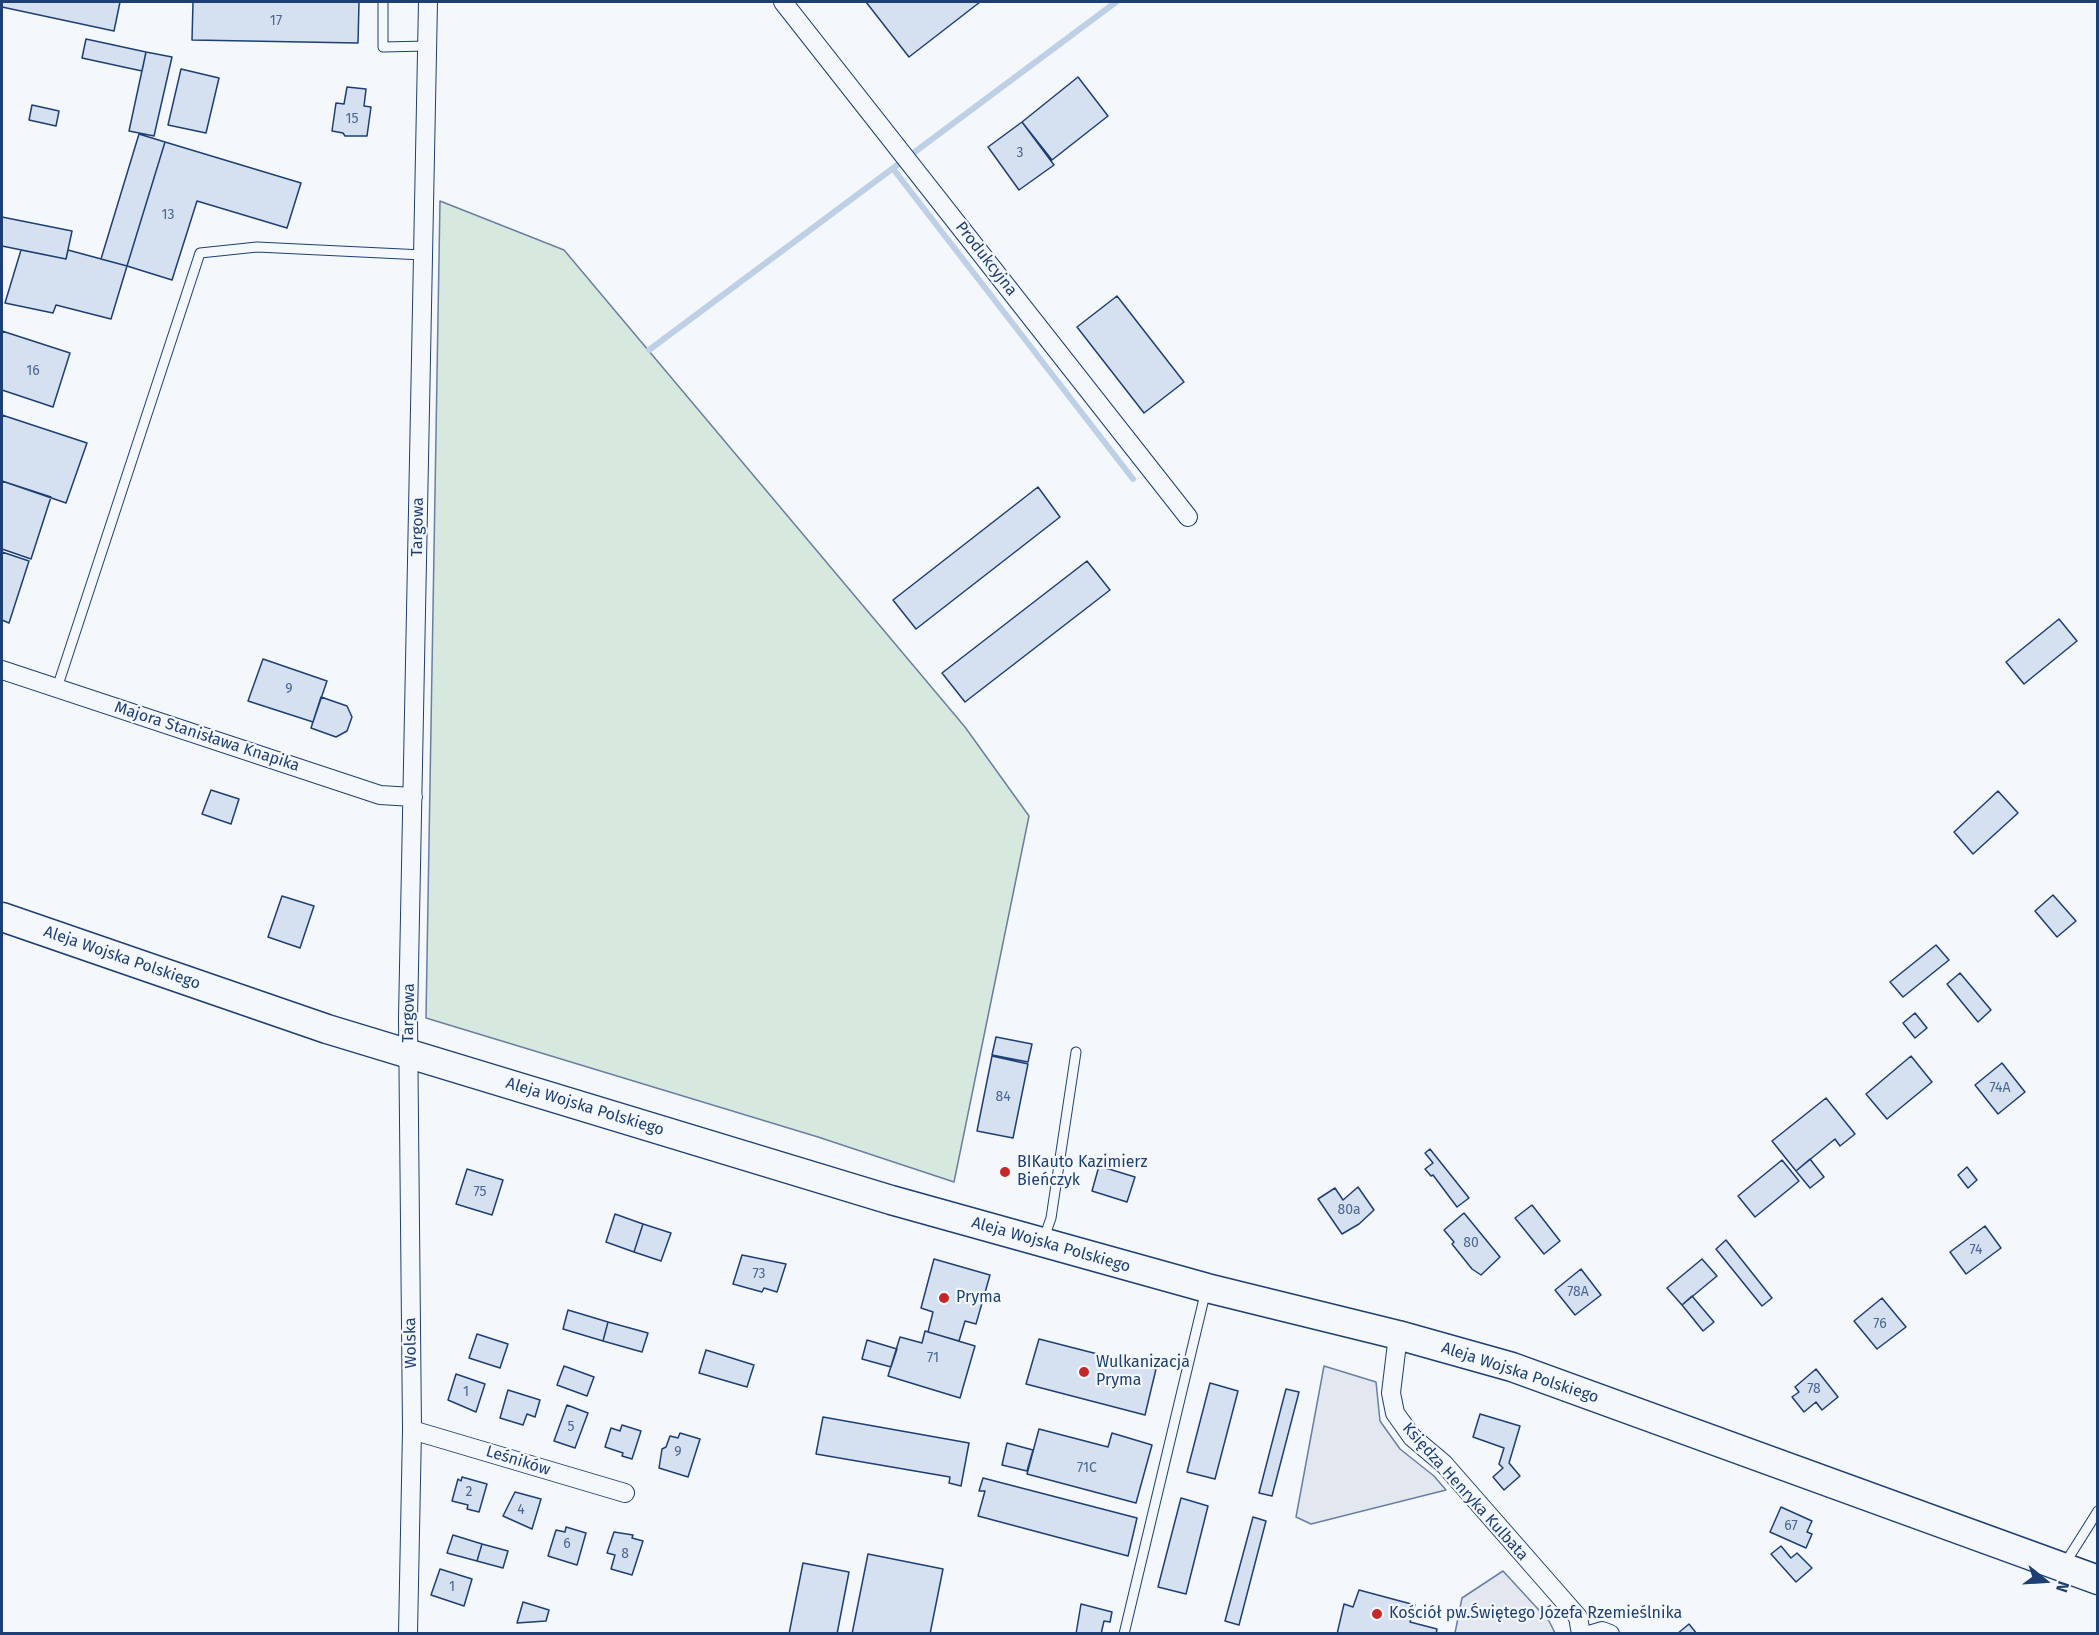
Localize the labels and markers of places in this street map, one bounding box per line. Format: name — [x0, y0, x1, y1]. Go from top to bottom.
place label: BIKauto Kazimierz Bieńczyk — [1017, 1153, 1147, 1191]
marker: BIKauto Kazimierz Bieńczyk — [998, 1165, 1012, 1179]
place label: Pryma — [956, 1288, 1001, 1308]
marker: Pryma — [937, 1291, 951, 1305]
place label: Wulkanizacja Pryma — [1096, 1353, 1190, 1391]
marker: Wulkanizacja Pryma — [1077, 1365, 1091, 1379]
place label: Kościół pw.Świętego Józefa Rzemieślnika — [1389, 1604, 1682, 1624]
marker: Kościół pw.Świętego Józefa Rzemieślnika — [1370, 1607, 1384, 1621]

